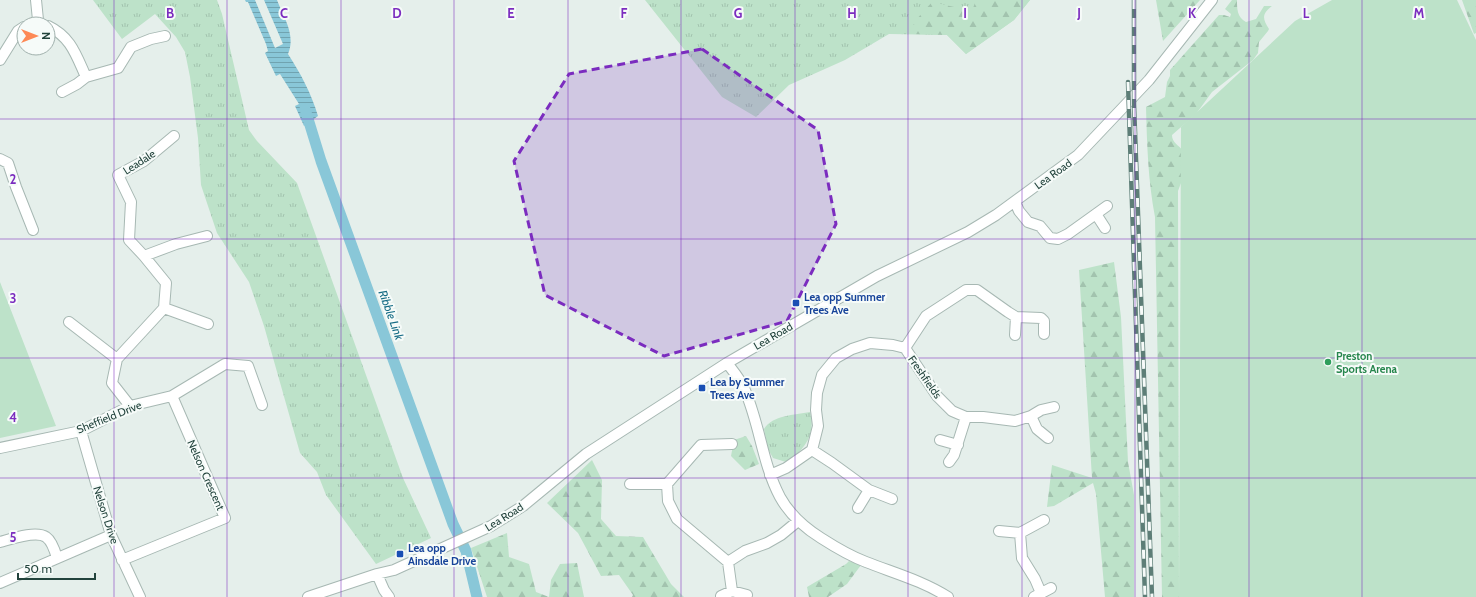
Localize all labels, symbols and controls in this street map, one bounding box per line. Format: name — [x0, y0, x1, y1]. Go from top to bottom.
text: B — [166, 5, 174, 21]
text: C — [280, 5, 288, 21]
text: D — [392, 5, 402, 21]
text: E — [507, 5, 515, 21]
text: F — [621, 5, 628, 21]
text: G — [734, 5, 743, 21]
text: H — [847, 5, 857, 21]
text: I — [963, 5, 967, 21]
text: J — [1076, 5, 1081, 21]
text: K — [1188, 5, 1197, 21]
text: L — [1303, 5, 1310, 21]
text: M — [1414, 5, 1425, 21]
north arrow — [16, 16, 56, 56]
text: N — [39, 32, 53, 40]
street label: Leadale — [120, 146, 158, 178]
street label: Lea Road — [1032, 156, 1074, 192]
text: 2 — [10, 171, 17, 187]
water label: Ribble Link — [376, 288, 408, 343]
text: 3 — [9, 290, 17, 306]
place label: Lea opp Summer Trees Ave — [804, 290, 886, 317]
marker: Lea opp Summer Trees Ave — [791, 298, 801, 308]
street label: Lea Road — [751, 319, 795, 353]
place label: Preston Sports Arena — [1336, 349, 1398, 376]
street label: Freshfields — [905, 353, 945, 402]
marker: Preston Sports Arena — [1323, 357, 1333, 367]
place label: Lea by Summer Trees Ave — [710, 375, 785, 402]
marker: Lea by Summer Trees Ave — [697, 383, 707, 393]
street label: Sheffield Drive — [74, 397, 144, 436]
text: 4 — [9, 409, 17, 425]
street label: Nelson Crescent — [184, 438, 228, 513]
street label: Nelson Drive — [90, 484, 122, 546]
street label: Lea Road — [482, 500, 526, 534]
text: 5 — [10, 529, 17, 545]
place label: Lea opp Ainsdale Drive — [408, 541, 476, 568]
marker: Lea opp Ainsdale Drive — [395, 549, 405, 559]
scale bar — [18, 555, 95, 581]
text: 50 m — [24, 561, 52, 576]

